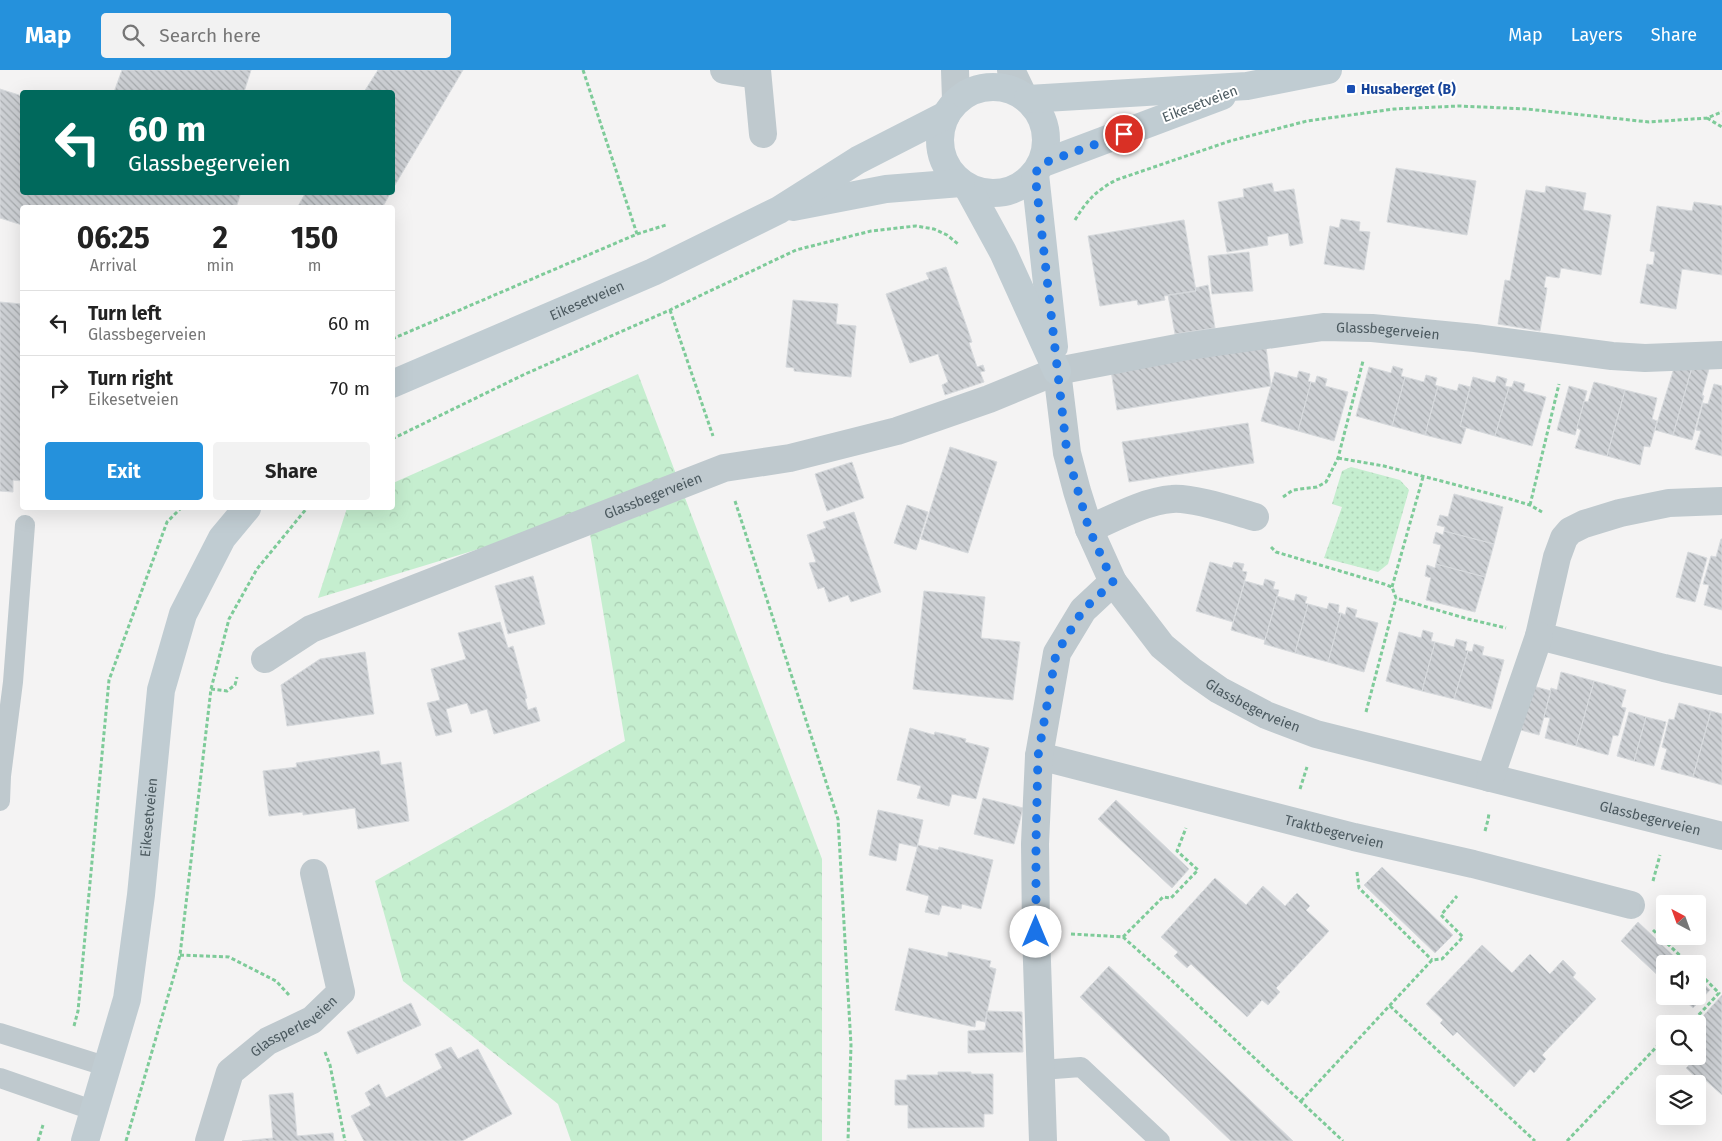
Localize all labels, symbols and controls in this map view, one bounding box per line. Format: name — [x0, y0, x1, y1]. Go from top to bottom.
search box — [101, 13, 451, 58]
text: Map — [25, 21, 71, 49]
icon: search — [119, 21, 147, 49]
text: Search here — [159, 24, 261, 47]
text: Map — [1508, 24, 1543, 46]
text: Layers — [1571, 24, 1623, 46]
text: Share — [1651, 24, 1697, 46]
place label: Husaberget (B) — [1361, 81, 1456, 98]
street label: Eikesetveien — [1160, 82, 1240, 126]
marker: Husaberget (B) — [1345, 83, 1357, 95]
text: 60 m — [128, 108, 206, 150]
icon: left — [45, 110, 110, 175]
pin — [1103, 113, 1145, 155]
icon: arrive — [1110, 120, 1138, 148]
text: Glassbegerveien — [128, 150, 291, 177]
text: 06:25 — [77, 220, 150, 256]
text: 2 — [213, 220, 228, 256]
text: 150 — [291, 220, 338, 256]
text: Arrival — [90, 256, 137, 275]
text: min — [207, 256, 234, 275]
text: m — [308, 256, 321, 275]
street label: Eikesetveien — [547, 277, 627, 324]
text: Turn left — [88, 302, 162, 325]
icon: left — [45, 309, 73, 337]
text: 60 m — [328, 312, 370, 335]
street label: Glassbegerveien — [1336, 319, 1440, 343]
text: Glassbegerveien — [88, 325, 206, 344]
text: Turn right — [88, 367, 173, 390]
icon: right — [45, 374, 73, 402]
text: 70 m — [330, 377, 370, 400]
text: Eikesetveien — [88, 390, 179, 409]
button: Exit — [45, 442, 203, 500]
button: Share — [213, 442, 370, 500]
street label: Glassbegerveien — [602, 469, 704, 522]
street label: Glassbegerveien — [1202, 675, 1303, 736]
street label: Eikesetveien — [136, 777, 161, 858]
street label: Glassbegerveien — [1598, 797, 1703, 839]
street label: Traktbegerveien — [1283, 811, 1386, 852]
north arrow — [1656, 895, 1706, 945]
map controls — [1656, 895, 1706, 1125]
position arrow — [1009, 905, 1061, 957]
button: sound — [1656, 955, 1706, 1005]
street label: Glassperleveien — [247, 992, 340, 1061]
button: search — [1656, 1015, 1706, 1065]
button: layers — [1656, 1075, 1706, 1125]

